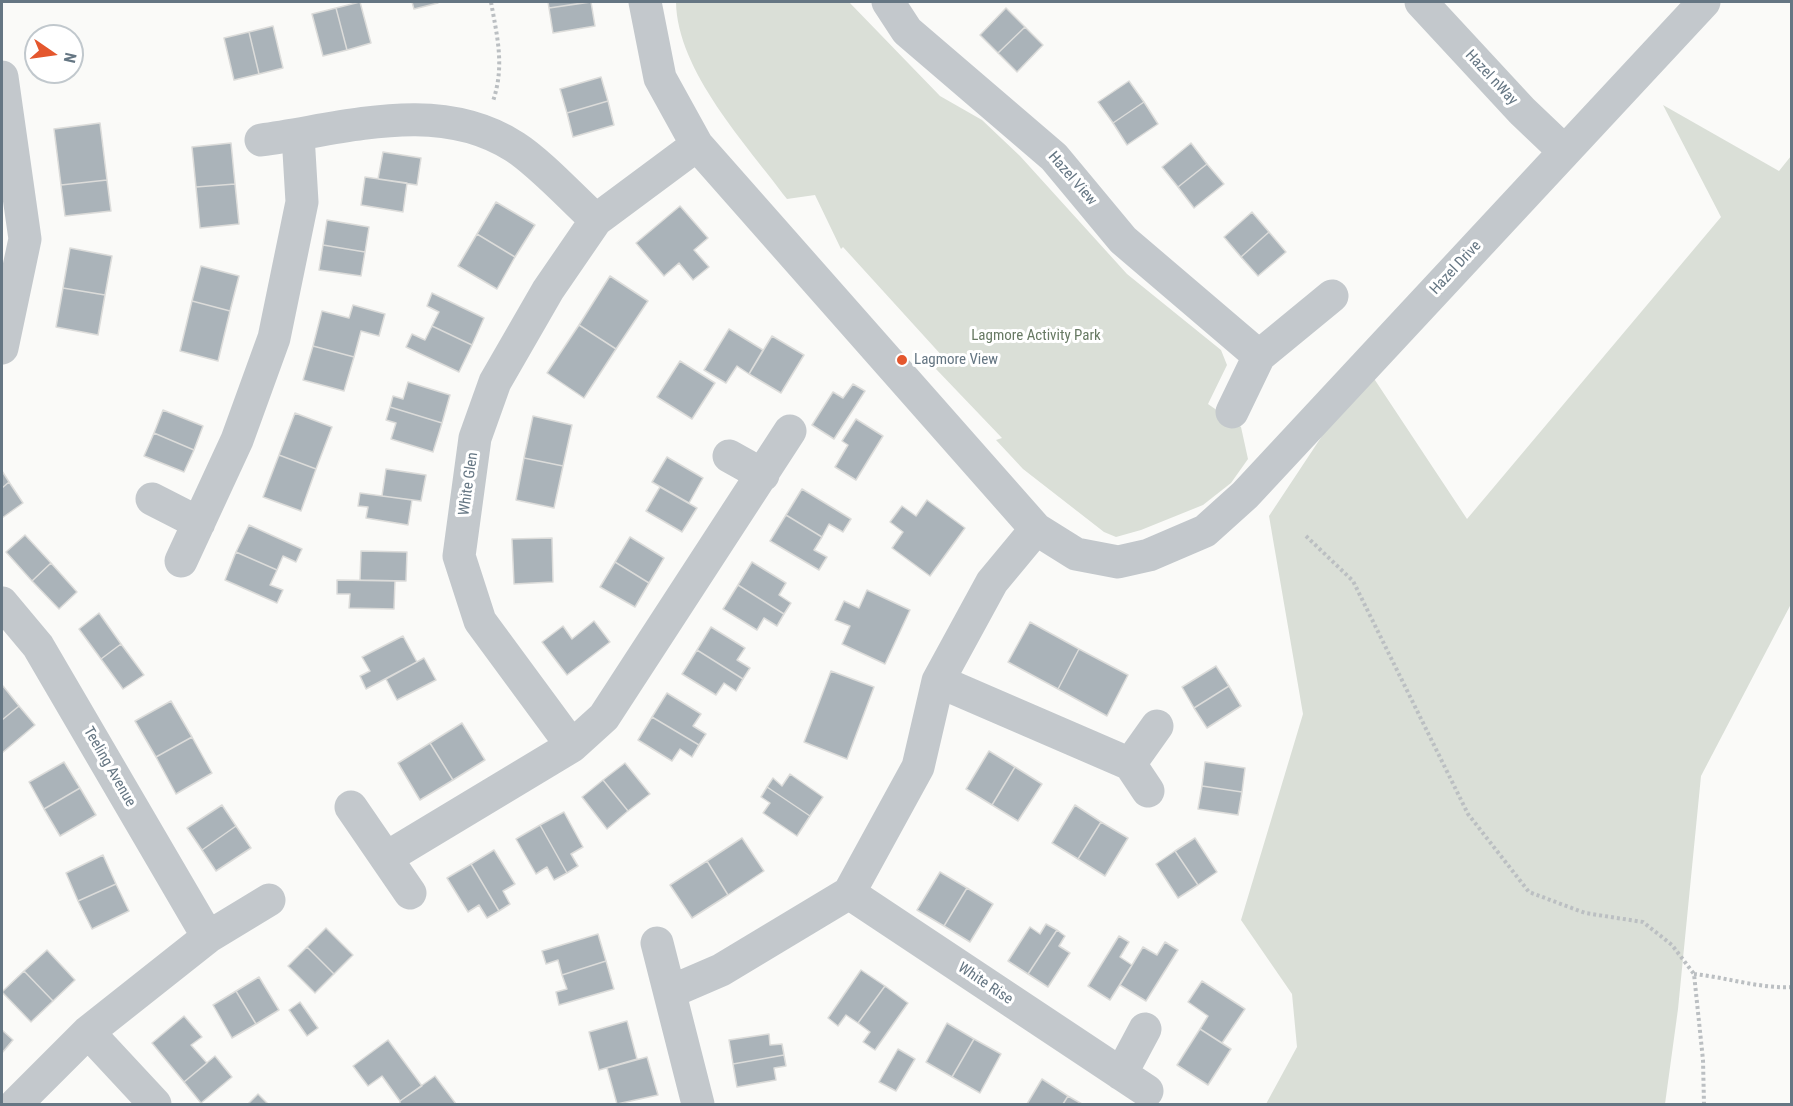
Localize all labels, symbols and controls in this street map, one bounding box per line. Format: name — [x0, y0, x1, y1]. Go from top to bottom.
north arrow — [24, 24, 84, 84]
street label: Hazel nWay — [1461, 47, 1521, 109]
text: N — [60, 51, 80, 65]
street label: Hazel View — [1044, 148, 1100, 210]
street label: Hazel Drive — [1427, 237, 1485, 299]
park label: Lagmore Activity Park — [971, 327, 1101, 345]
place label: Lagmore View — [914, 351, 998, 369]
marker: Lagmore View — [895, 353, 909, 367]
street label: White Glen — [456, 451, 482, 517]
street label: Teeling Avenue — [79, 724, 139, 810]
street label: White Rise — [954, 959, 1016, 1009]

